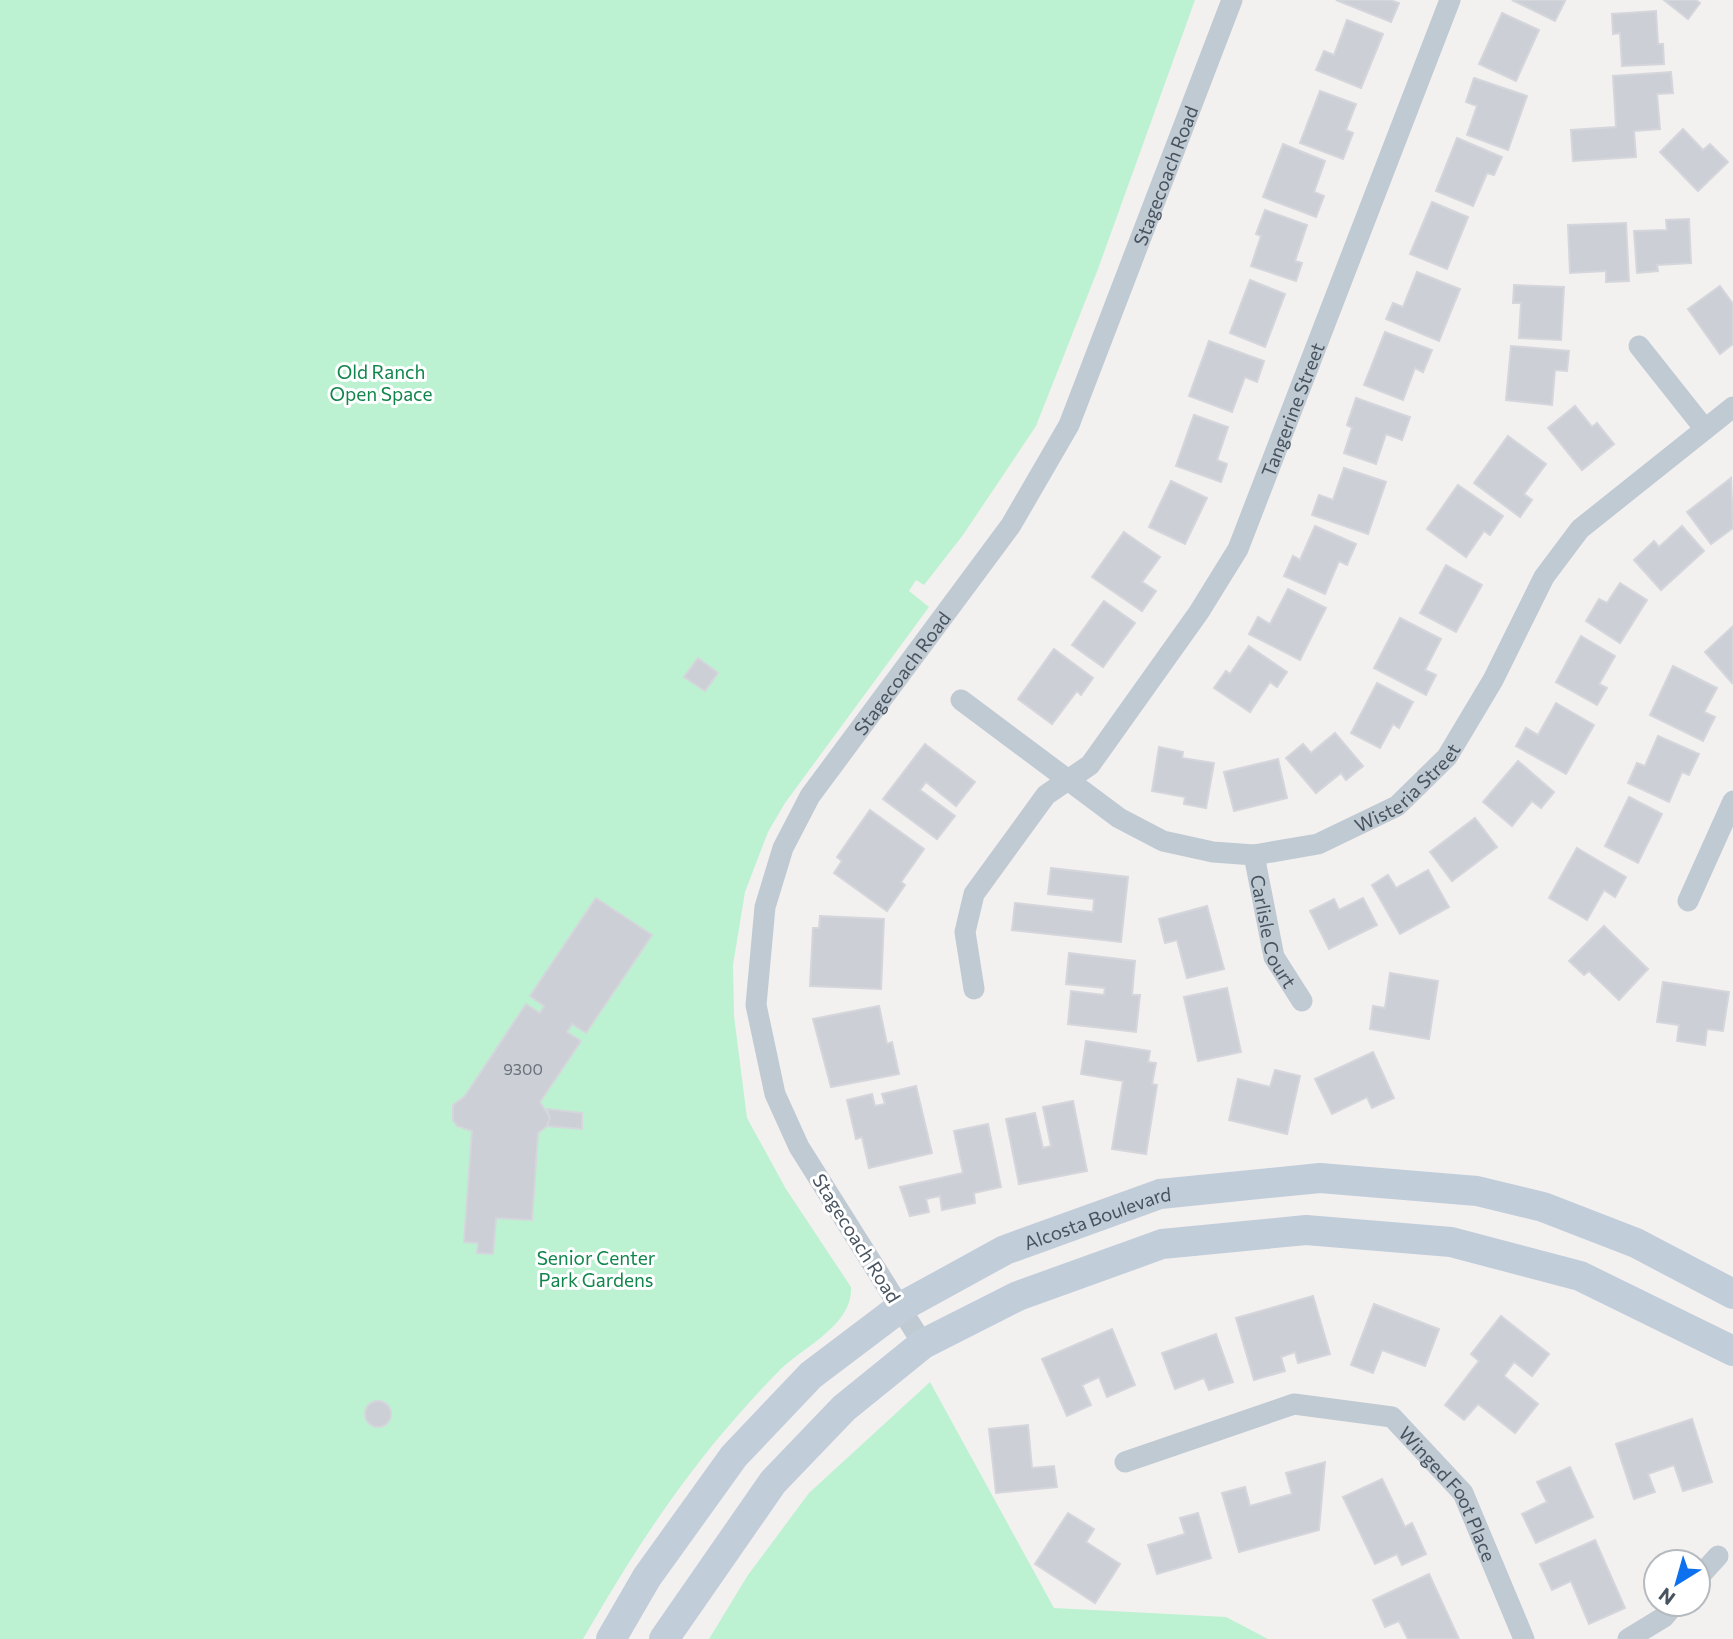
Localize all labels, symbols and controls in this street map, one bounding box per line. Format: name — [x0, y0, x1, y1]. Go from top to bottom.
street label: Stagecoach Road — [1128, 102, 1202, 249]
street label: Tangerine Street — [1256, 339, 1328, 480]
park label: Old Ranch Open Space — [329, 360, 433, 405]
street label: Stagecoach Road — [848, 607, 955, 739]
street label: Wisteria Street — [1351, 739, 1464, 836]
street label: Carlisle Court — [1247, 873, 1302, 992]
house number: 9300 — [503, 1059, 543, 1078]
street label: Stagecoach Road — [808, 1169, 906, 1307]
street label: Alcosta Boulevard — [1020, 1181, 1172, 1254]
park label: Senior Center Park Gardens — [537, 1246, 656, 1291]
street label: Winged Foot Place — [1395, 1421, 1502, 1565]
north arrow — [1642, 1548, 1712, 1618]
text: N — [1654, 1583, 1679, 1610]

